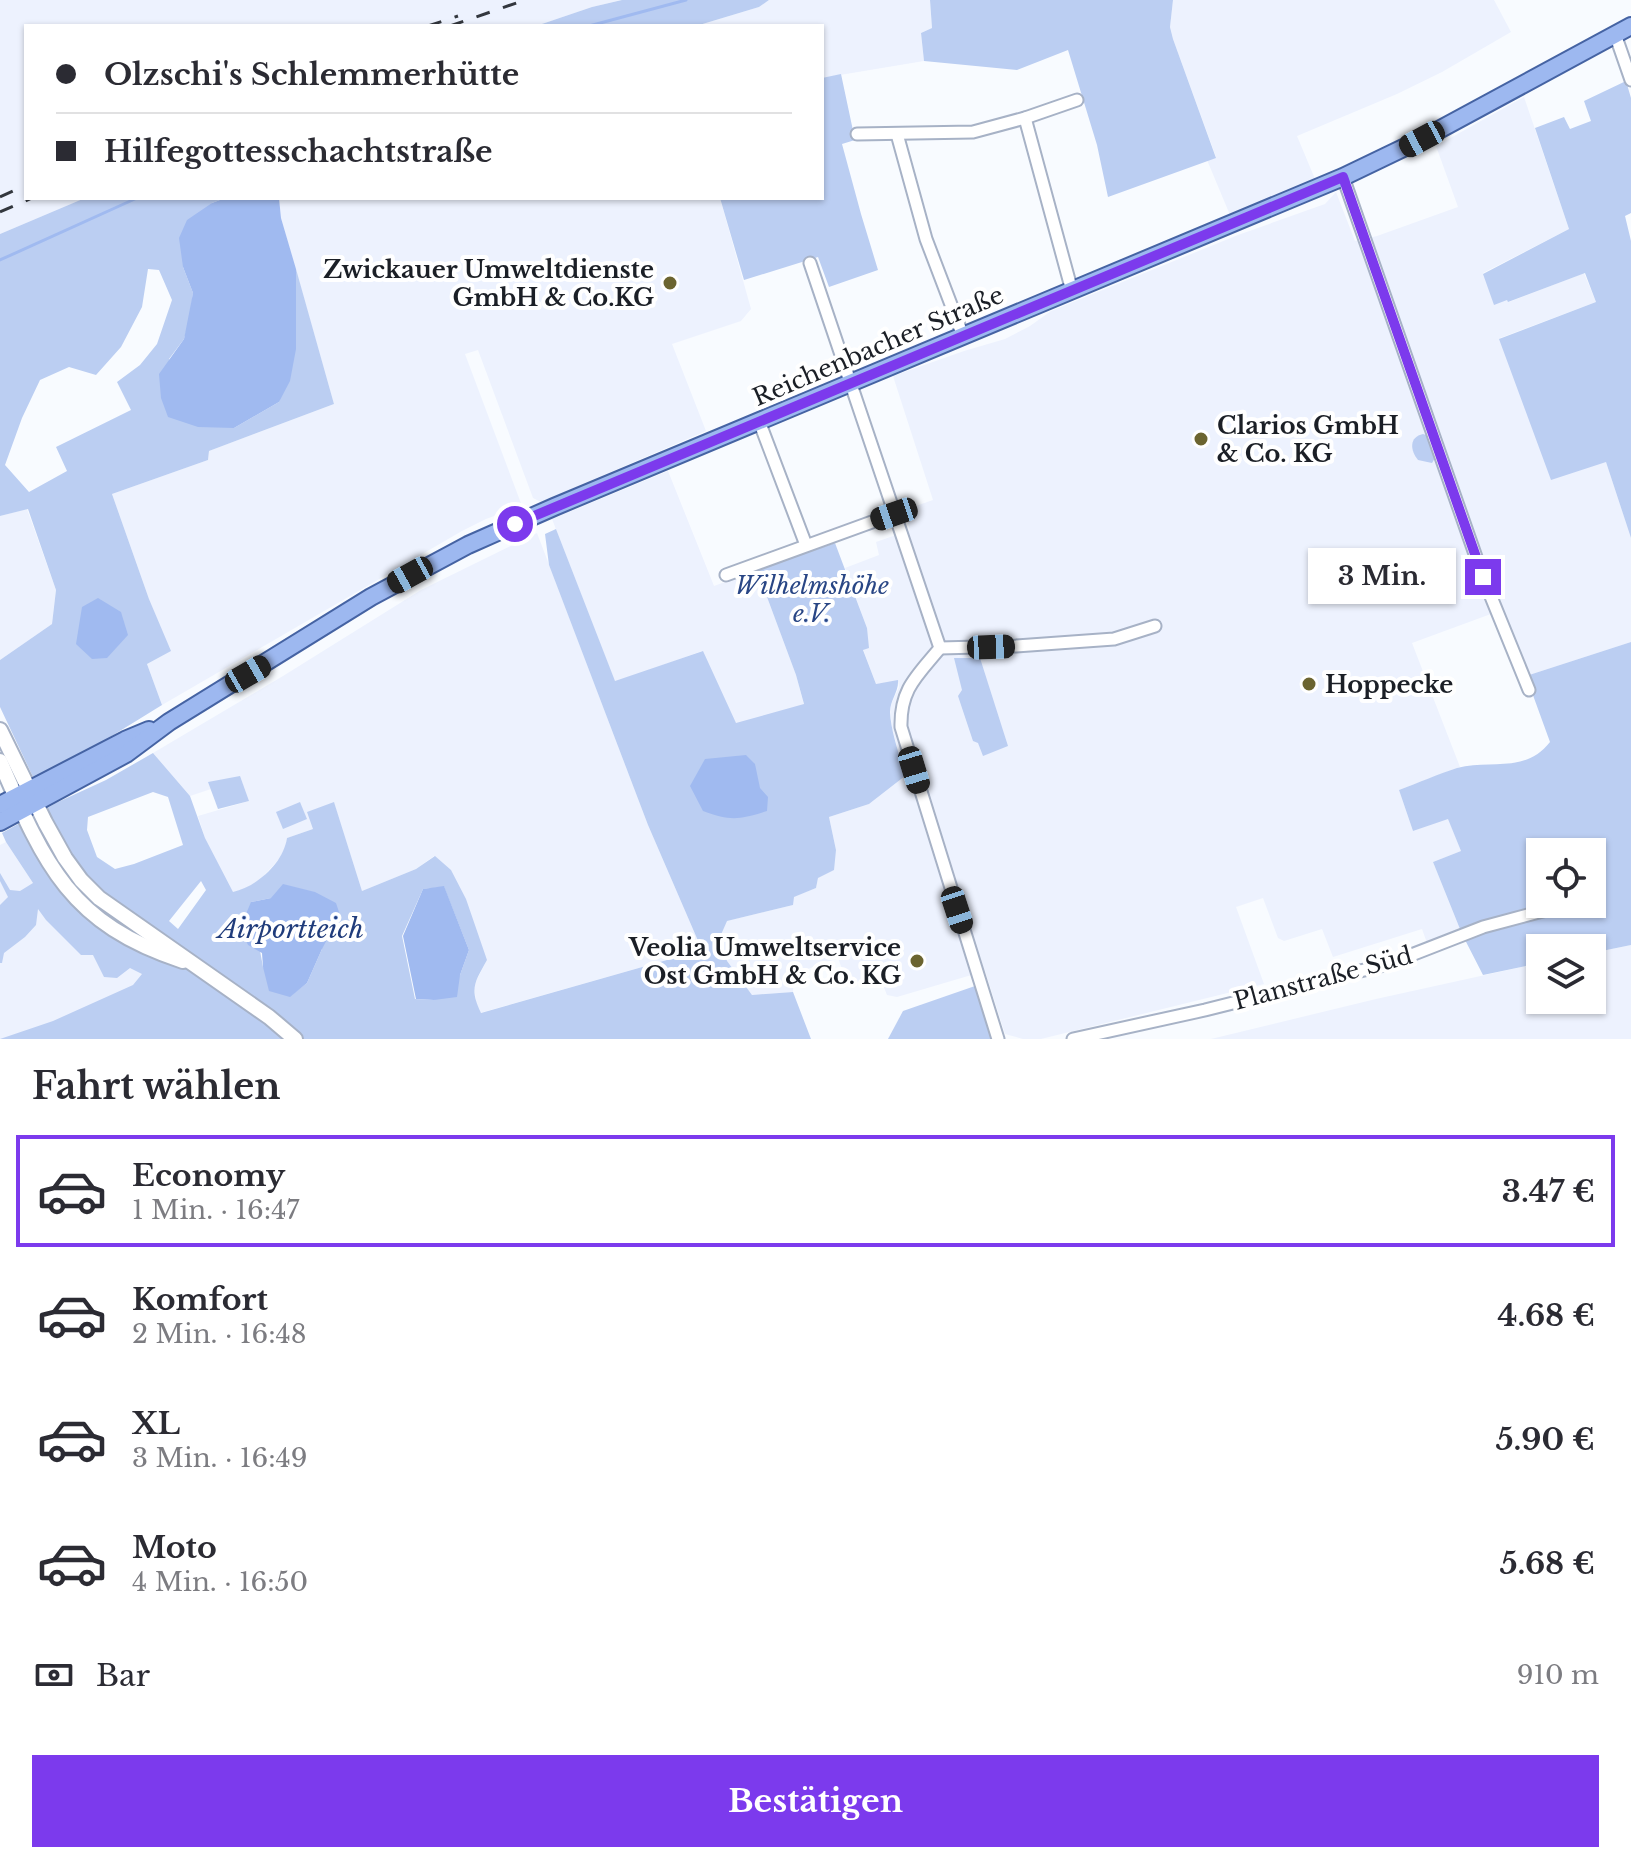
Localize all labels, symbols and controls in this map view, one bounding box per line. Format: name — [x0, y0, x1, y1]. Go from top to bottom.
text: Olzschi's Schlemmerhütte — [104, 56, 519, 93]
car — [1395, 117, 1449, 161]
text: Hilfegottesschachtstraße — [104, 133, 492, 170]
place label: Zwickauer Umweltdienste GmbH & Co.KG — [323, 255, 654, 312]
marker: Zwickauer Umweltdienste GmbH & Co.KG — [661, 274, 679, 292]
street label: Reichenbacher Straße — [748, 280, 1008, 412]
place label: Clarios GmbH & Co. KG — [1217, 411, 1399, 468]
marker: Clarios GmbH & Co. KG — [1192, 430, 1210, 448]
car — [867, 495, 921, 533]
route start — [497, 506, 533, 542]
callout: 3 Min. — [1307, 549, 1455, 605]
car — [383, 553, 437, 597]
route end — [1465, 559, 1501, 595]
text: 3 Min. — [1338, 560, 1426, 592]
park label: Wilhelmshöhe e.V. — [735, 571, 889, 628]
car — [967, 634, 1015, 660]
car — [221, 652, 275, 696]
place label: Hoppecke — [1325, 670, 1453, 699]
marker: Hoppecke — [1300, 675, 1318, 693]
car — [896, 744, 932, 796]
map controls — [1526, 838, 1606, 1014]
button: locate — [1526, 838, 1606, 918]
car — [938, 883, 976, 937]
water label: Airportteich — [215, 913, 364, 945]
place label: Veolia Umweltservice Ost GmbH & Co. KG — [628, 933, 901, 990]
button: layers — [1526, 934, 1606, 1014]
street label: Planstraße Süd — [1231, 940, 1415, 1016]
marker: Veolia Umweltservice Ost GmbH & Co. KG — [908, 952, 926, 970]
text: Fahrt wählen — [32, 1064, 280, 1109]
icon: car — [36, 1155, 108, 1227]
text: Economy — [132, 1157, 285, 1194]
text: 3.47 € — [1502, 1173, 1595, 1210]
text: 1 Min. · 16:47 — [132, 1194, 299, 1226]
icon: car — [36, 1279, 108, 1351]
text: Komfort — [132, 1281, 268, 1318]
text: 4.68 € — [1498, 1297, 1595, 1334]
text: 2 Min. · 16:48 — [132, 1318, 307, 1350]
icon: car — [36, 1403, 108, 1475]
text: XL — [132, 1405, 180, 1442]
text: 5.90 € — [1496, 1421, 1595, 1458]
text: 3 Min. · 16:49 — [132, 1442, 307, 1474]
icon: car — [36, 1527, 108, 1599]
text: Moto — [132, 1529, 217, 1566]
text: 5.68 € — [1500, 1545, 1595, 1582]
text: 4 Min. · 16:50 — [132, 1566, 308, 1598]
icon: cash — [32, 1653, 76, 1697]
text: Bar — [96, 1657, 150, 1694]
text: 910 m — [1517, 1659, 1599, 1691]
button: Bestätigen — [32, 1755, 1599, 1847]

